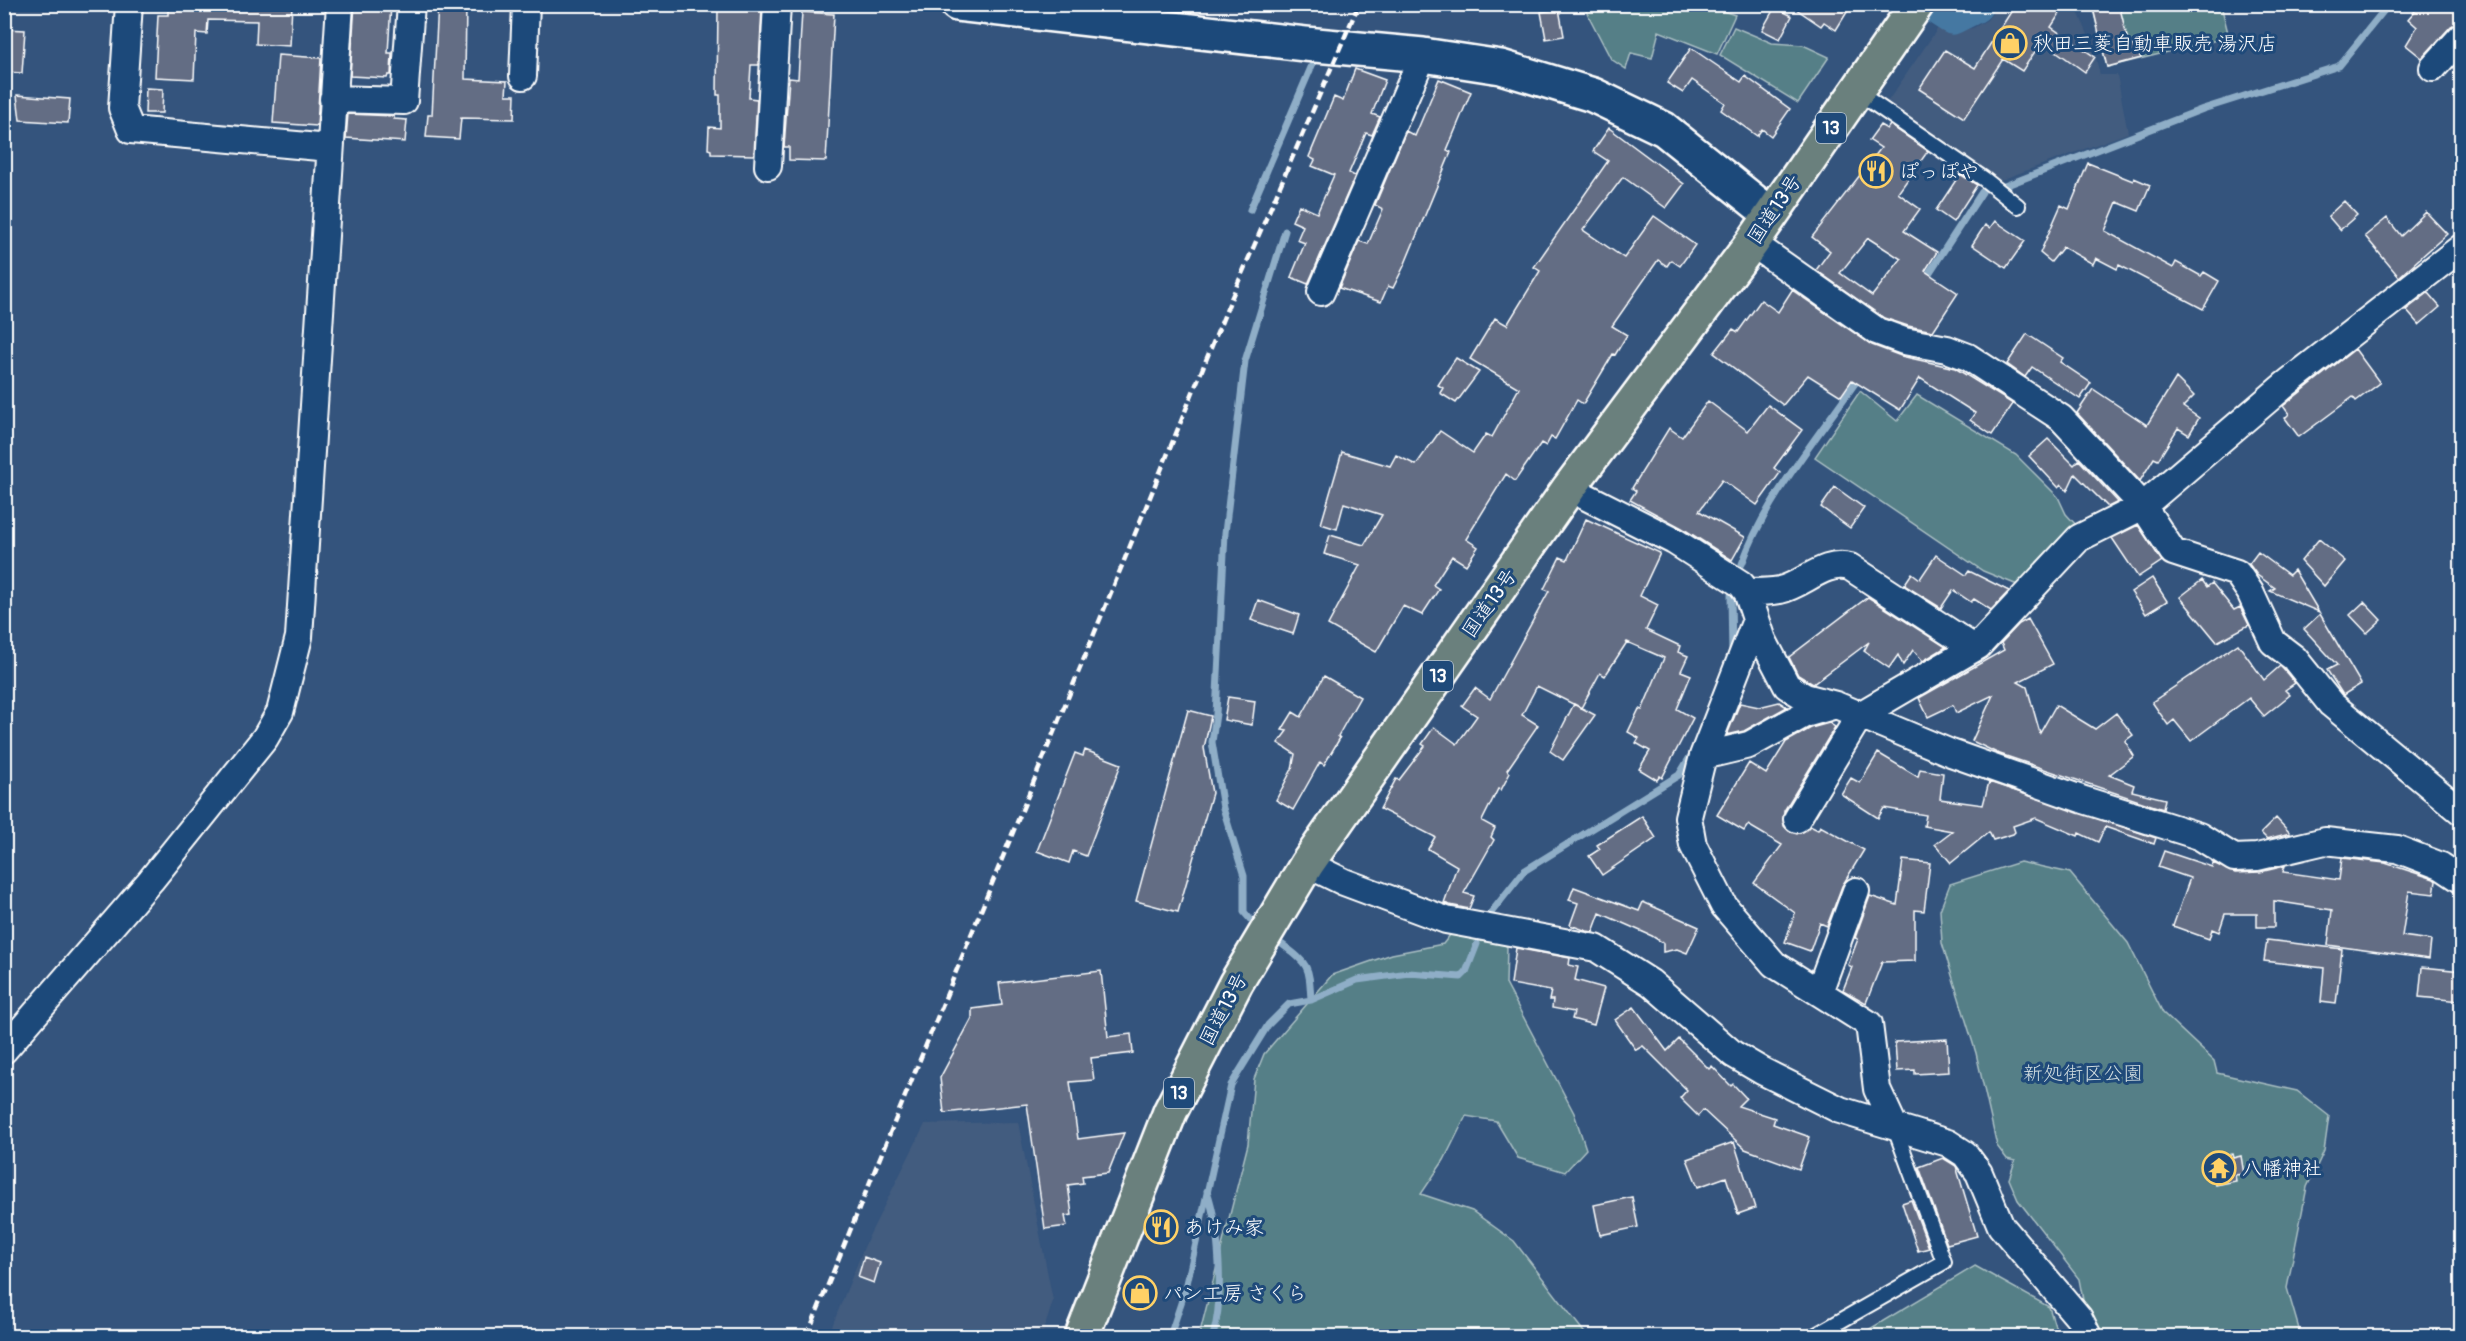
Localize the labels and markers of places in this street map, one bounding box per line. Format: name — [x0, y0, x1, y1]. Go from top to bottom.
shop icon: 秋田三菱自動車販売 湯沢店 — [1992, 25, 2028, 61]
place label: 秋田三菱自動車販売 湯沢店 — [2033, 31, 2277, 56]
restaurant icon: ぽっぽや — [1858, 153, 1894, 189]
place label: ぽっぽや — [1899, 159, 1979, 184]
temple icon: 八幡神社 — [2201, 1150, 2237, 1186]
place label: 八幡神社 — [2242, 1156, 2322, 1181]
restaurant icon: あけみ家 — [1143, 1209, 1179, 1245]
place label: あけみ家 — [1184, 1215, 1264, 1240]
shop icon: パン工房 さくら — [1122, 1275, 1158, 1311]
place label: パン工房 さくら — [1163, 1281, 1307, 1306]

